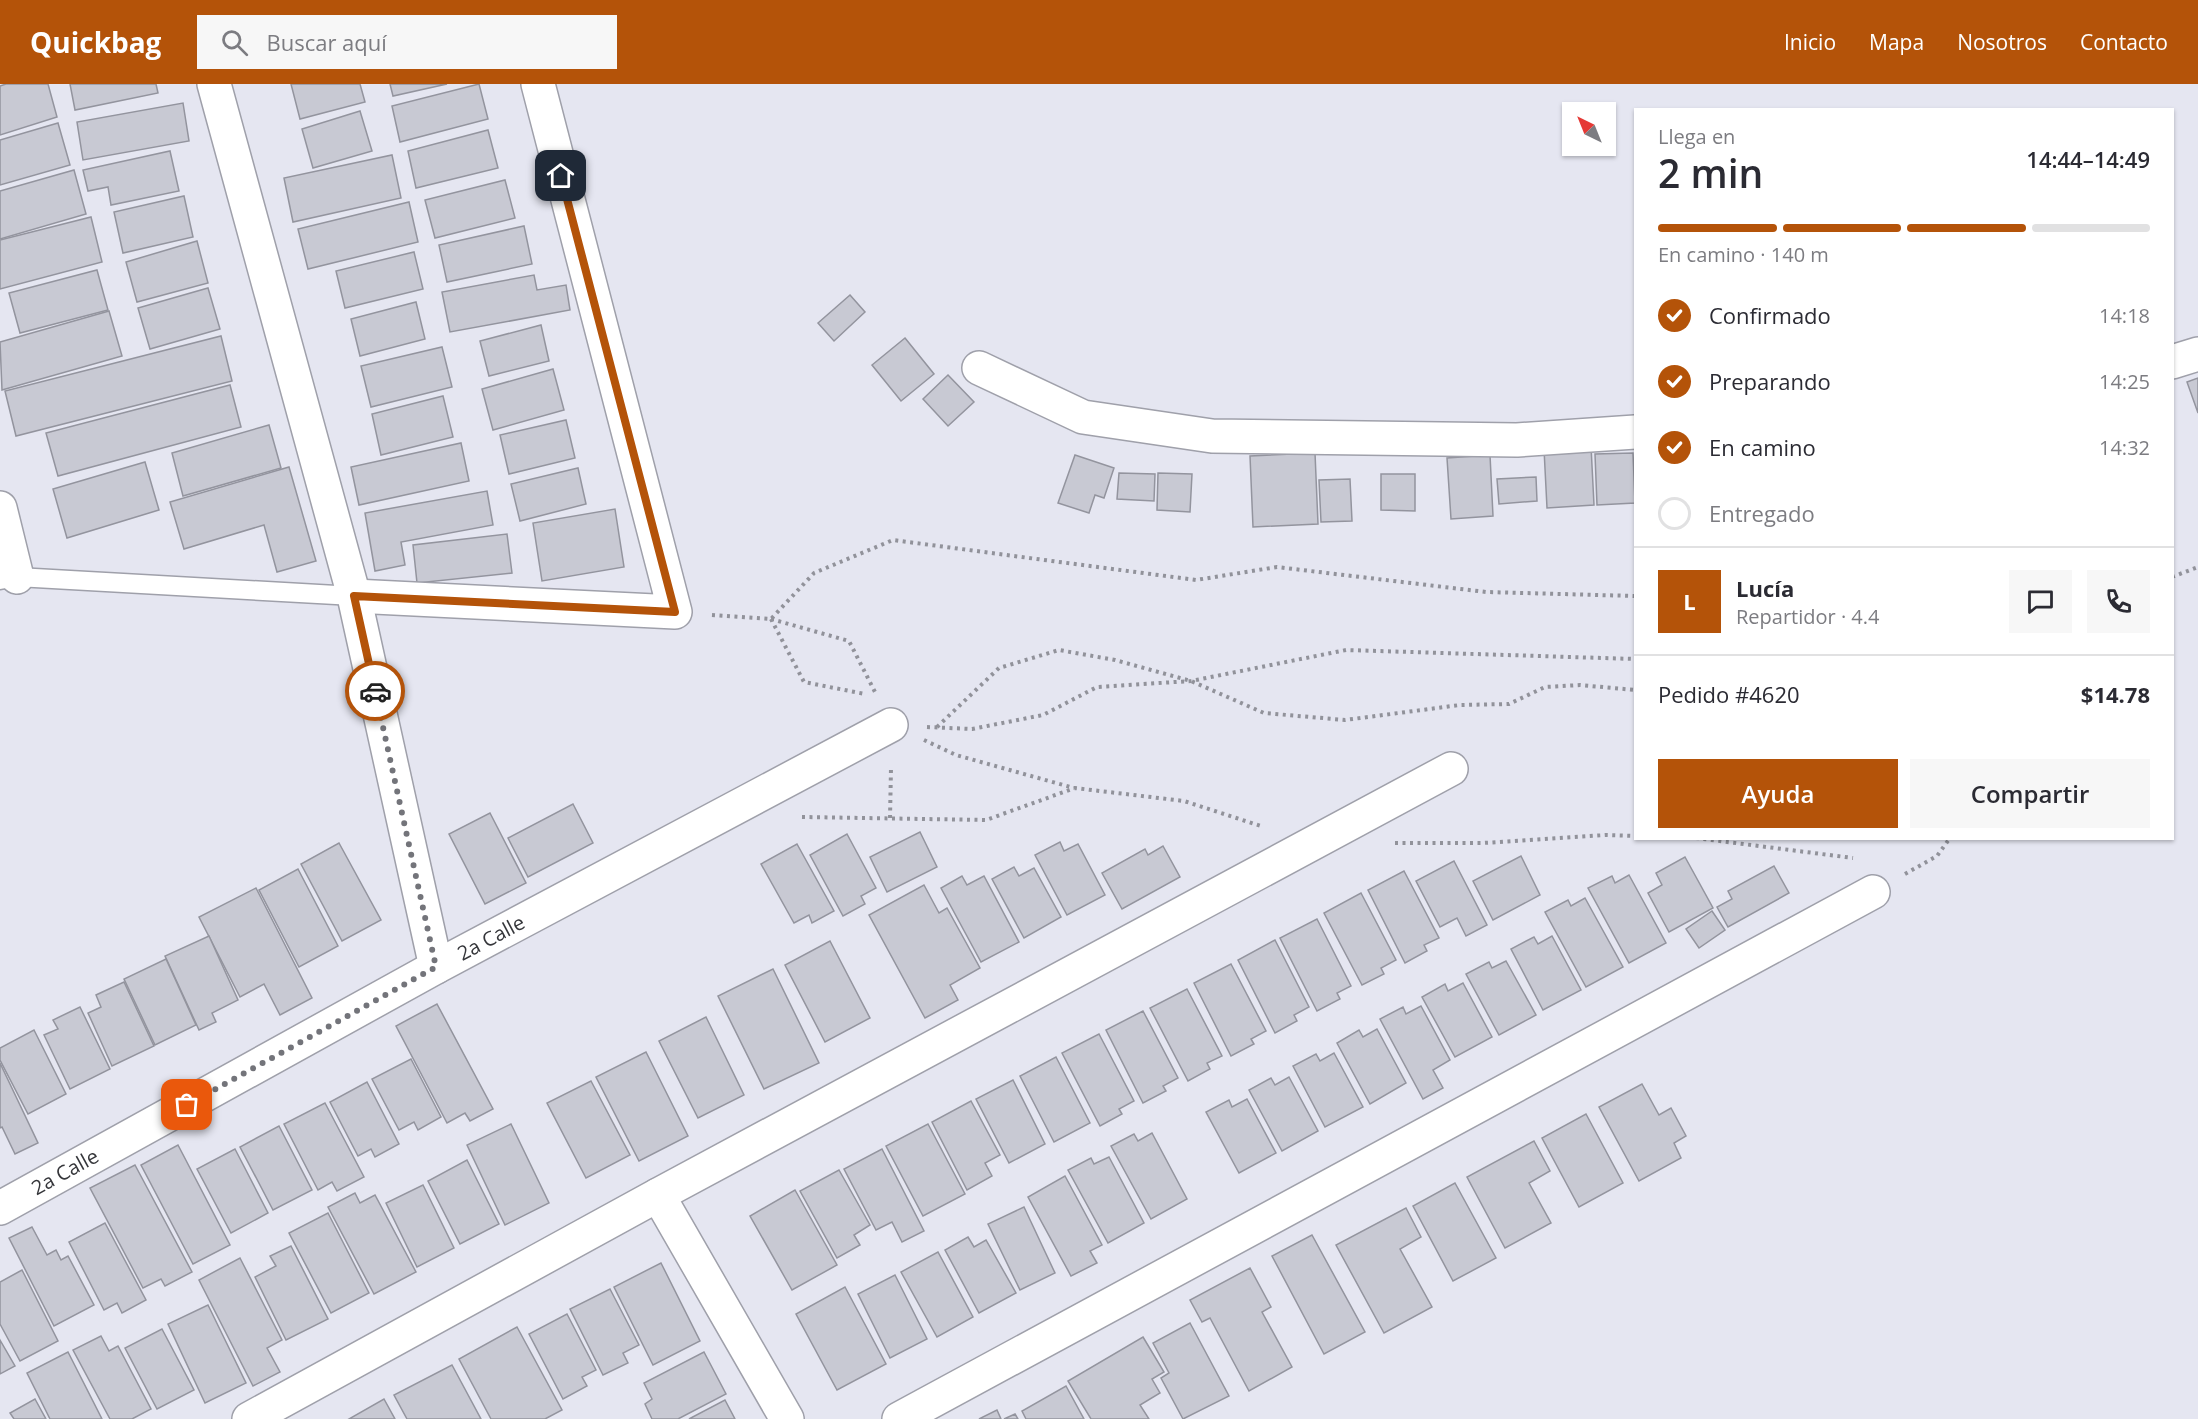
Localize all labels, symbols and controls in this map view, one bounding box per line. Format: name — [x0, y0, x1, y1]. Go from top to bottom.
search box — [197, 15, 617, 69]
text: Quickbag — [30, 23, 161, 61]
icon: search — [218, 26, 251, 59]
text: Buscar aquí — [266, 27, 387, 57]
text: Inicio — [1784, 28, 1836, 56]
text: Mapa — [1869, 28, 1924, 56]
text: Nosotros — [1957, 28, 2047, 56]
text: Contacto — [2080, 28, 2168, 56]
north arrow — [1562, 102, 1616, 156]
map controls — [1562, 102, 1616, 156]
text: Llega en — [1658, 123, 1735, 150]
text: 14:44–14:49 — [2026, 144, 2150, 174]
text: 2 min — [1658, 146, 1763, 199]
pin — [535, 150, 586, 201]
icon: home — [544, 159, 577, 192]
text: En camino · 140 m — [1658, 241, 1829, 268]
icon: check — [1658, 299, 1691, 332]
text: Confirmado — [1709, 300, 1831, 330]
text: 14:18 — [2099, 302, 2150, 329]
icon: check — [1658, 365, 1691, 398]
text: Preparando — [1709, 366, 1831, 396]
text: 14:25 — [2099, 368, 2150, 395]
icon: check — [1658, 431, 1691, 464]
text: En camino — [1709, 432, 1816, 462]
text: 14:32 — [2099, 434, 2150, 461]
text: Entregado — [1709, 498, 1815, 528]
button: chat — [2009, 570, 2072, 633]
button: phone — [2087, 570, 2150, 633]
text: Lucía — [1736, 573, 1794, 603]
text: L — [1683, 586, 1696, 616]
text: Repartidor · 4.4 — [1736, 603, 1880, 630]
courier — [345, 661, 405, 721]
icon: car — [359, 675, 392, 708]
text: Pedido #4620 — [1658, 679, 1800, 709]
text: $14.78 — [2081, 679, 2150, 709]
button: Ayuda — [1658, 759, 1898, 828]
button: Compartir — [1910, 759, 2150, 828]
street label: 2a Calle — [452, 909, 529, 967]
pin — [161, 1079, 212, 1130]
icon: bag — [170, 1088, 203, 1121]
street label: 2a Calle — [26, 1142, 103, 1201]

